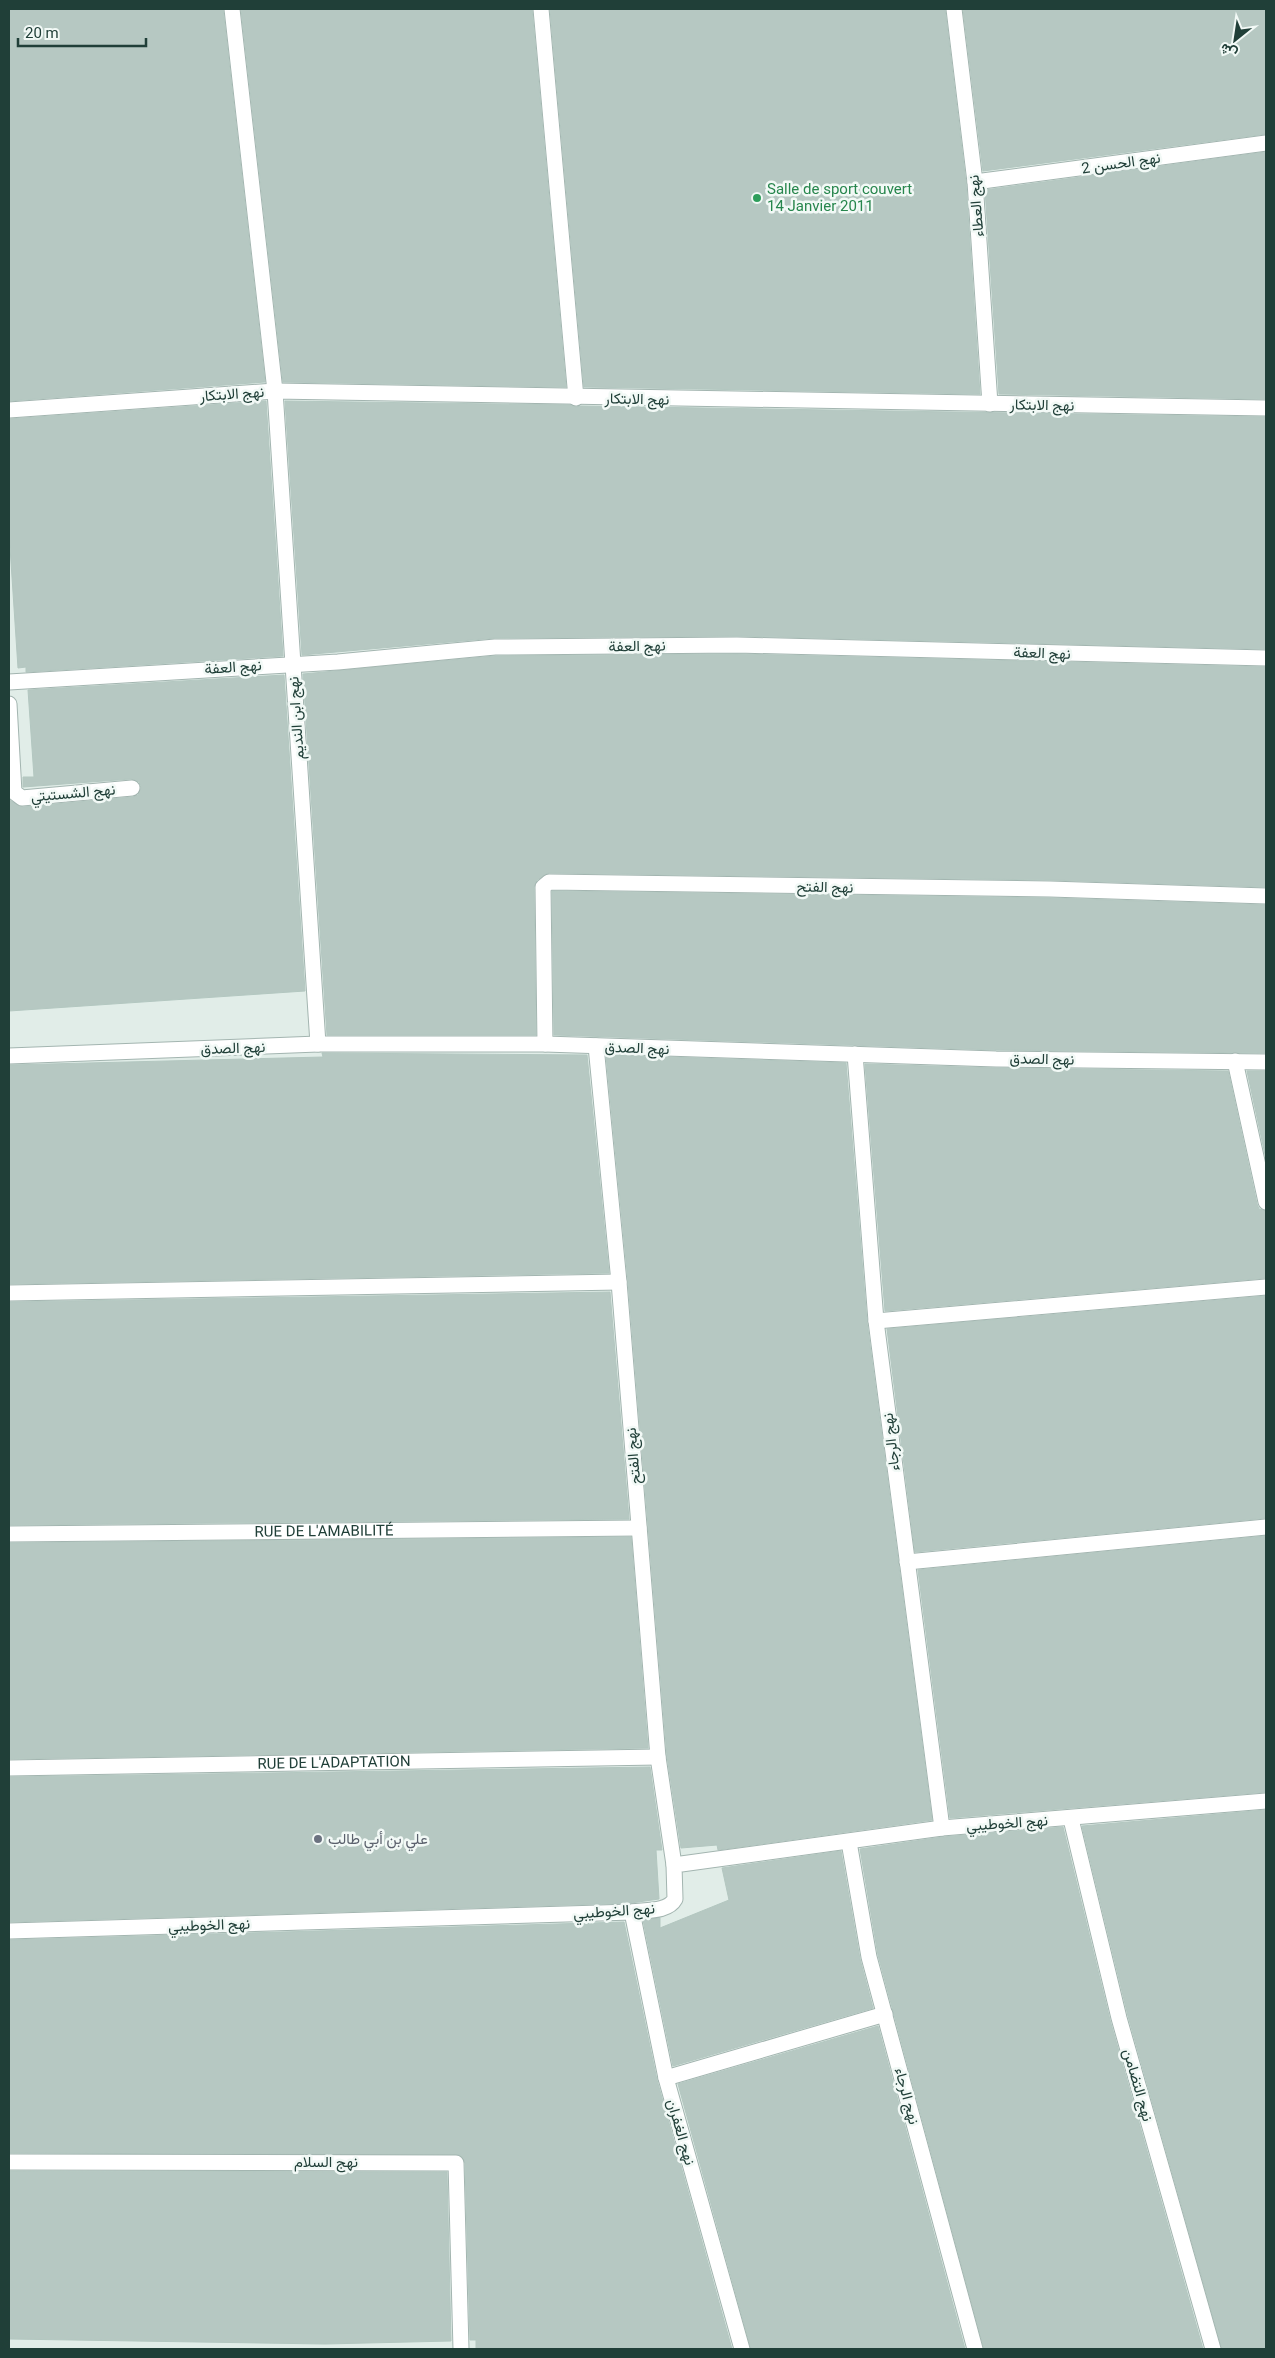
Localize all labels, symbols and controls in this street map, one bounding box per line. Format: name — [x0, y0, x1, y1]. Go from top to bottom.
scale bar — [18, 15, 145, 47]
north arrow — [1210, 15, 1260, 65]
text: 20 m — [25, 24, 59, 42]
text: ش — [1217, 39, 1240, 62]
street label: نهج الحسن 2 — [1080, 149, 1162, 179]
street label: نهج العطاء — [964, 174, 990, 238]
place label: Salle de sport couvert 14 Janvier 2011 — [767, 180, 912, 215]
marker: Salle de sport couvert 14 Janvier 2011 — [751, 192, 763, 204]
street label: نهج الابتكار — [198, 383, 265, 407]
street label: نهج الابتكار — [603, 389, 669, 411]
street label: نهج الابتكار — [1008, 395, 1074, 417]
street label: نهج العفة — [608, 637, 666, 657]
street label: نهج العفة — [1013, 643, 1071, 665]
street label: نهج العفة — [204, 656, 262, 680]
street label: نهج ابن النديم — [284, 676, 310, 760]
street label: نهج الشستيتي — [30, 780, 116, 810]
street label: نهج الفتح — [796, 878, 854, 898]
street label: نهج الصدق — [200, 1038, 266, 1060]
street label: نهج الصدق — [604, 1038, 670, 1060]
street label: نهج الصدق — [1009, 1049, 1075, 1071]
street label: نهج الرجاء — [879, 1412, 905, 1472]
street label: نهج الفتح — [622, 1427, 646, 1485]
street label: RUE DE L'AMABILITÉ — [254, 1521, 394, 1541]
street label: RUE DE L'ADAPTATION — [257, 1752, 411, 1773]
street label: نهج الخوطيبي — [965, 1811, 1049, 1839]
place label: علي بن أبي طالب — [328, 1830, 428, 1852]
marker: علي بن أبي طالب — [312, 1833, 324, 1845]
street label: نهج الخوطيبي — [572, 1899, 656, 1927]
street label: نهج الخوطيبي — [168, 1915, 250, 1939]
street label: نهج التضامن — [1117, 2047, 1157, 2124]
street label: نهج الرجاء — [889, 2066, 923, 2127]
street label: نهج الغفران — [661, 2097, 699, 2168]
street label: نهج السلام — [294, 2153, 358, 2173]

